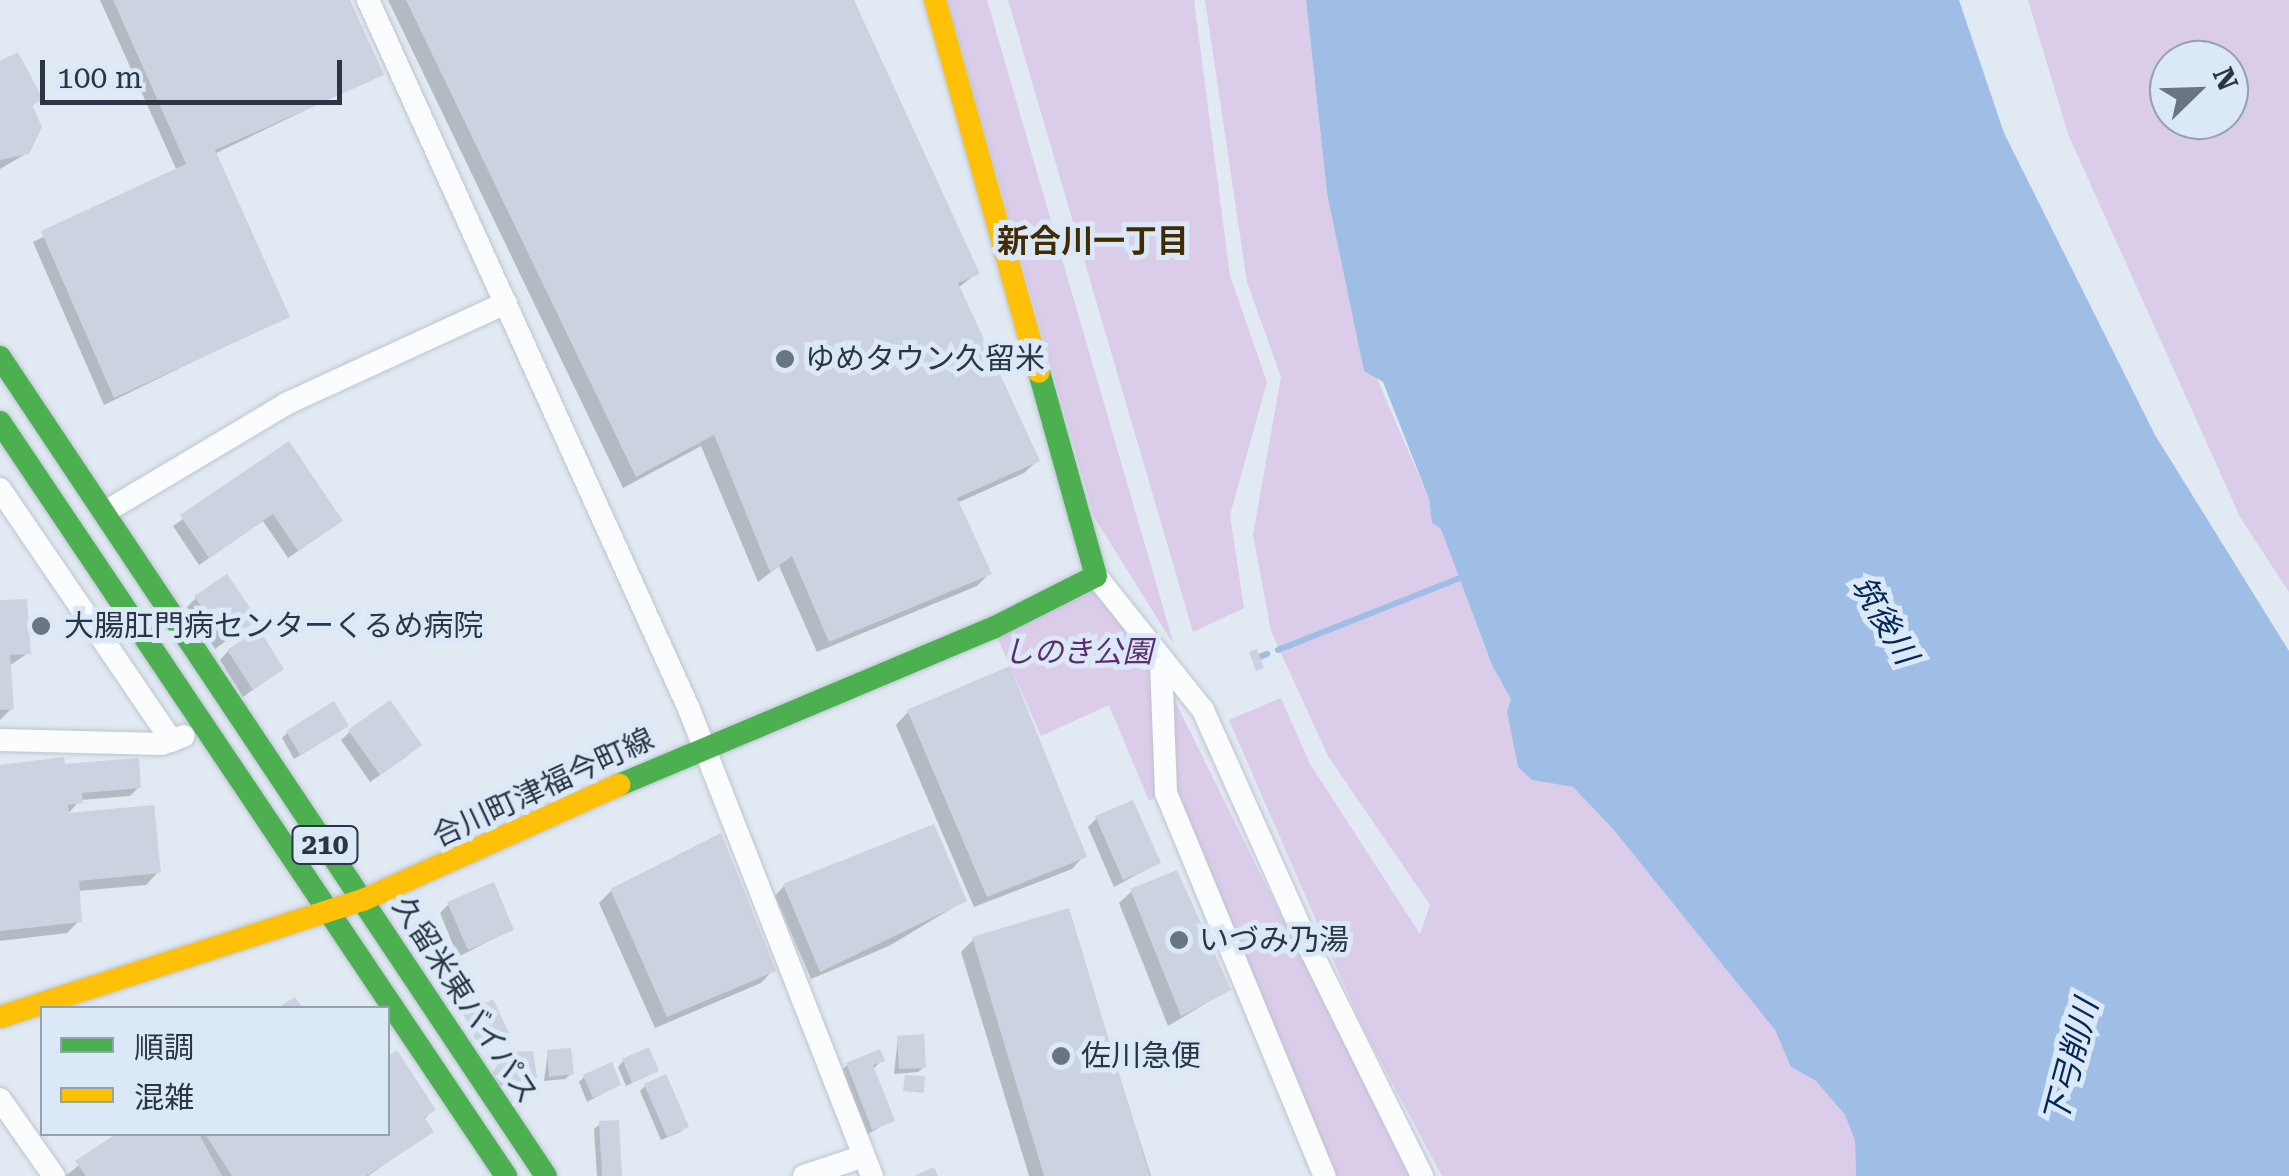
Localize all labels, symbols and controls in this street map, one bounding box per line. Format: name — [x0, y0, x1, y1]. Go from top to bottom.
scale bar — [45, 40, 348, 102]
north arrow — [2149, 40, 2249, 140]
text: 100 m — [57, 60, 142, 95]
text: N — [2206, 62, 2245, 95]
district label: 新合川一丁目 — [997, 222, 1189, 260]
place label: ゆめタウン久留米 — [805, 341, 1045, 377]
marker: ゆめタウン久留米 — [774, 348, 796, 370]
water label: 筑後川 — [1843, 569, 1925, 671]
place label: 大腸肛門病センターくるめ病院 — [64, 608, 484, 644]
marker: 大腸肛門病センターくるめ病院 — [28, 613, 54, 639]
park label: しのき公園 — [1003, 634, 1153, 670]
street label: 合川町津福今町線 — [427, 721, 659, 855]
road number: 210 — [290, 822, 360, 868]
street label: 久留米東バイパス — [385, 890, 545, 1110]
place label: いづみ乃湯 — [1199, 922, 1349, 958]
marker: いづみ乃湯 — [1168, 929, 1190, 951]
water label: 下弓削川 — [2036, 995, 2106, 1129]
legend — [40, 1006, 390, 1136]
text: 順調 — [134, 1030, 194, 1065]
place label: 佐川急便 — [1081, 1038, 1201, 1074]
marker: 佐川急便 — [1050, 1045, 1072, 1067]
text: 混雑 — [134, 1080, 194, 1115]

